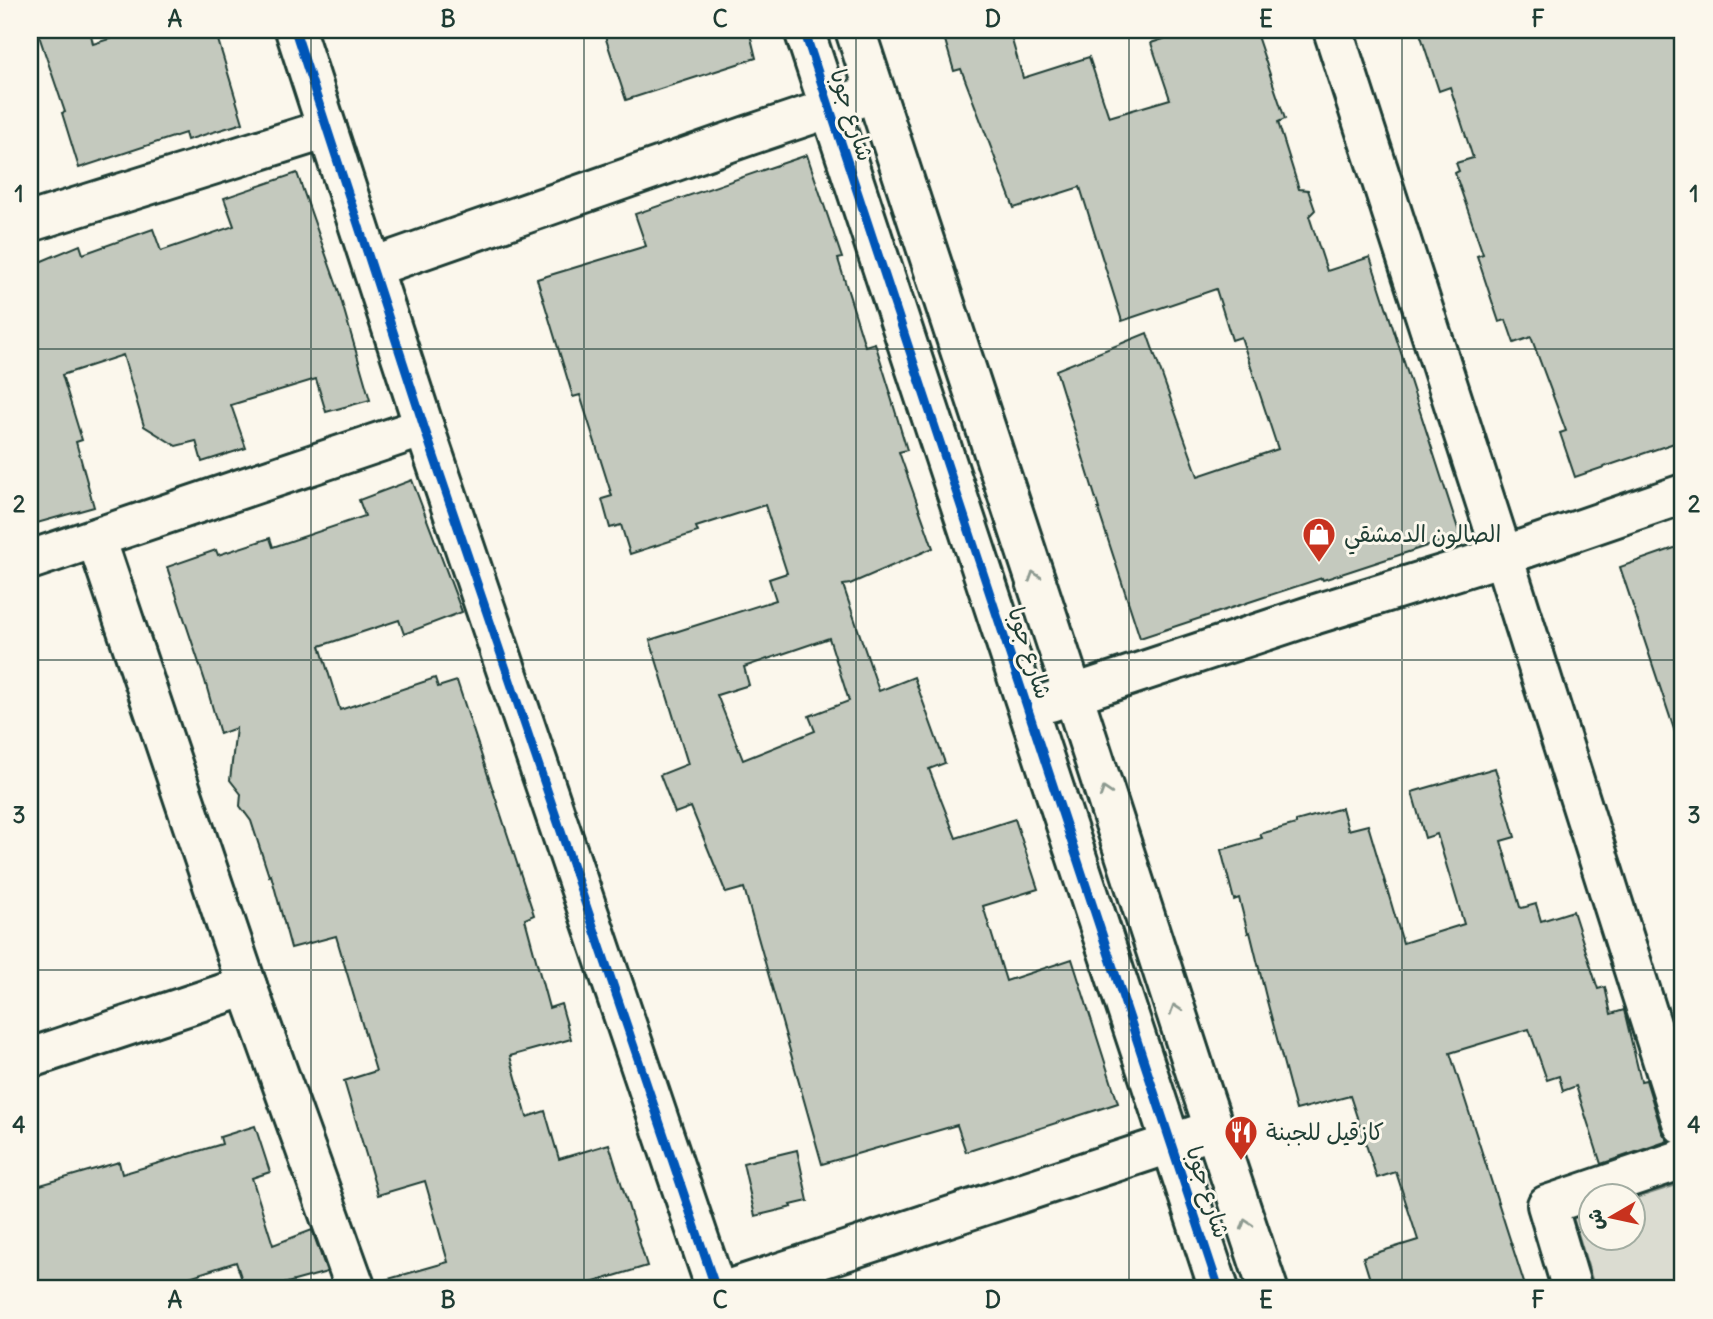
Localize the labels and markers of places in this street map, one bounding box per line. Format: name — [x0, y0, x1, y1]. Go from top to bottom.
shop icon: الصالون الدمشقي — [1300, 515, 1338, 564]
place label: الصالون الدمشقي — [1344, 519, 1501, 555]
restaurant icon: كازقيل للجبنة — [1222, 1113, 1260, 1162]
place label: كازقيل للجبنة — [1266, 1117, 1384, 1146]

